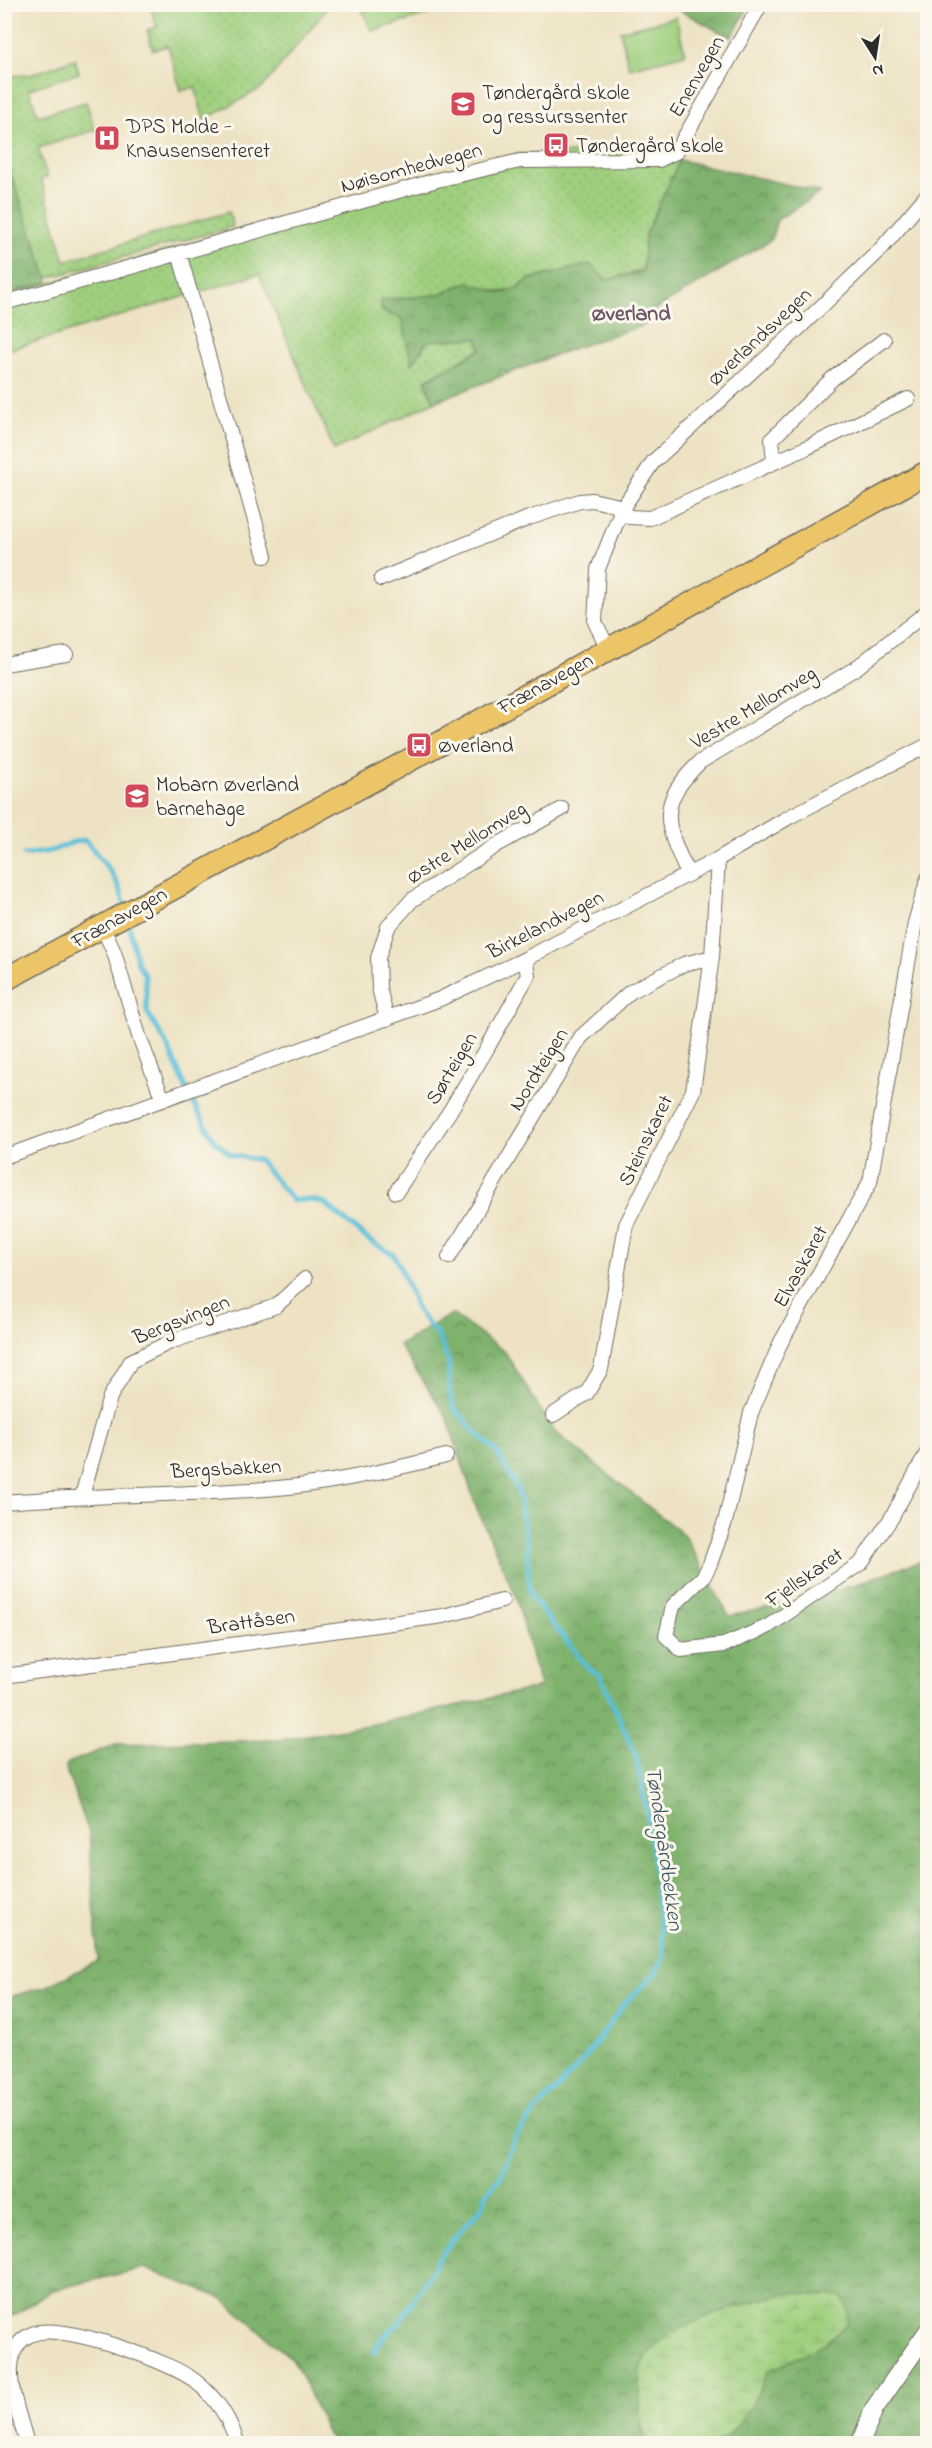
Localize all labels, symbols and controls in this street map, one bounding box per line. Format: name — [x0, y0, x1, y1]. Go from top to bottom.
north arrow — [845, 27, 905, 87]
street label: Enenvegen — [662, 30, 735, 125]
text: N — [870, 57, 885, 83]
place label: Tøndergård skole og ressurssenter — [482, 79, 630, 135]
school or university icon: Tøndergård skole og ressurssenter — [448, 89, 478, 119]
place label: DPS Molde - Knausensenteret — [125, 113, 270, 167]
hospital icon: DPS Molde - Knausensenteret — [92, 123, 122, 153]
bus stop icon: Tøndergård skole — [541, 130, 571, 160]
place label: Tøndergård skole — [576, 132, 724, 164]
street label: Nøisomhedvegen — [337, 136, 486, 204]
street label: Øverlandsvegen — [701, 281, 821, 395]
district label: Øverland — [591, 299, 671, 331]
street label: Frænavegen — [492, 646, 600, 726]
street label: Vestre Mellomveg — [684, 659, 824, 760]
bus stop icon: Øverland — [404, 730, 434, 760]
place label: Øverland — [438, 732, 514, 762]
place label: Mobarn Øverland barnehage — [156, 771, 299, 827]
school or university icon: Mobarn Øverland barnehage — [122, 781, 152, 811]
street label: Østre Mellomveg — [401, 795, 534, 894]
street label: Frænavegen — [66, 880, 174, 960]
street label: Birkelandvegen — [481, 883, 610, 970]
street label: Nordteigen — [502, 1023, 579, 1118]
street label: Sørteigen — [419, 1027, 488, 1112]
street label: Steinskaret — [612, 1090, 682, 1192]
street label: Elvaskaret — [767, 1220, 837, 1314]
street label: Bergsvingen — [128, 1288, 235, 1356]
street label: Bergsbakken — [169, 1452, 282, 1490]
street label: Fjellskaret — [759, 1541, 850, 1617]
street label: Brattåsen — [205, 1602, 297, 1644]
water label: Tøndergårdbekken — [636, 1764, 691, 1934]

